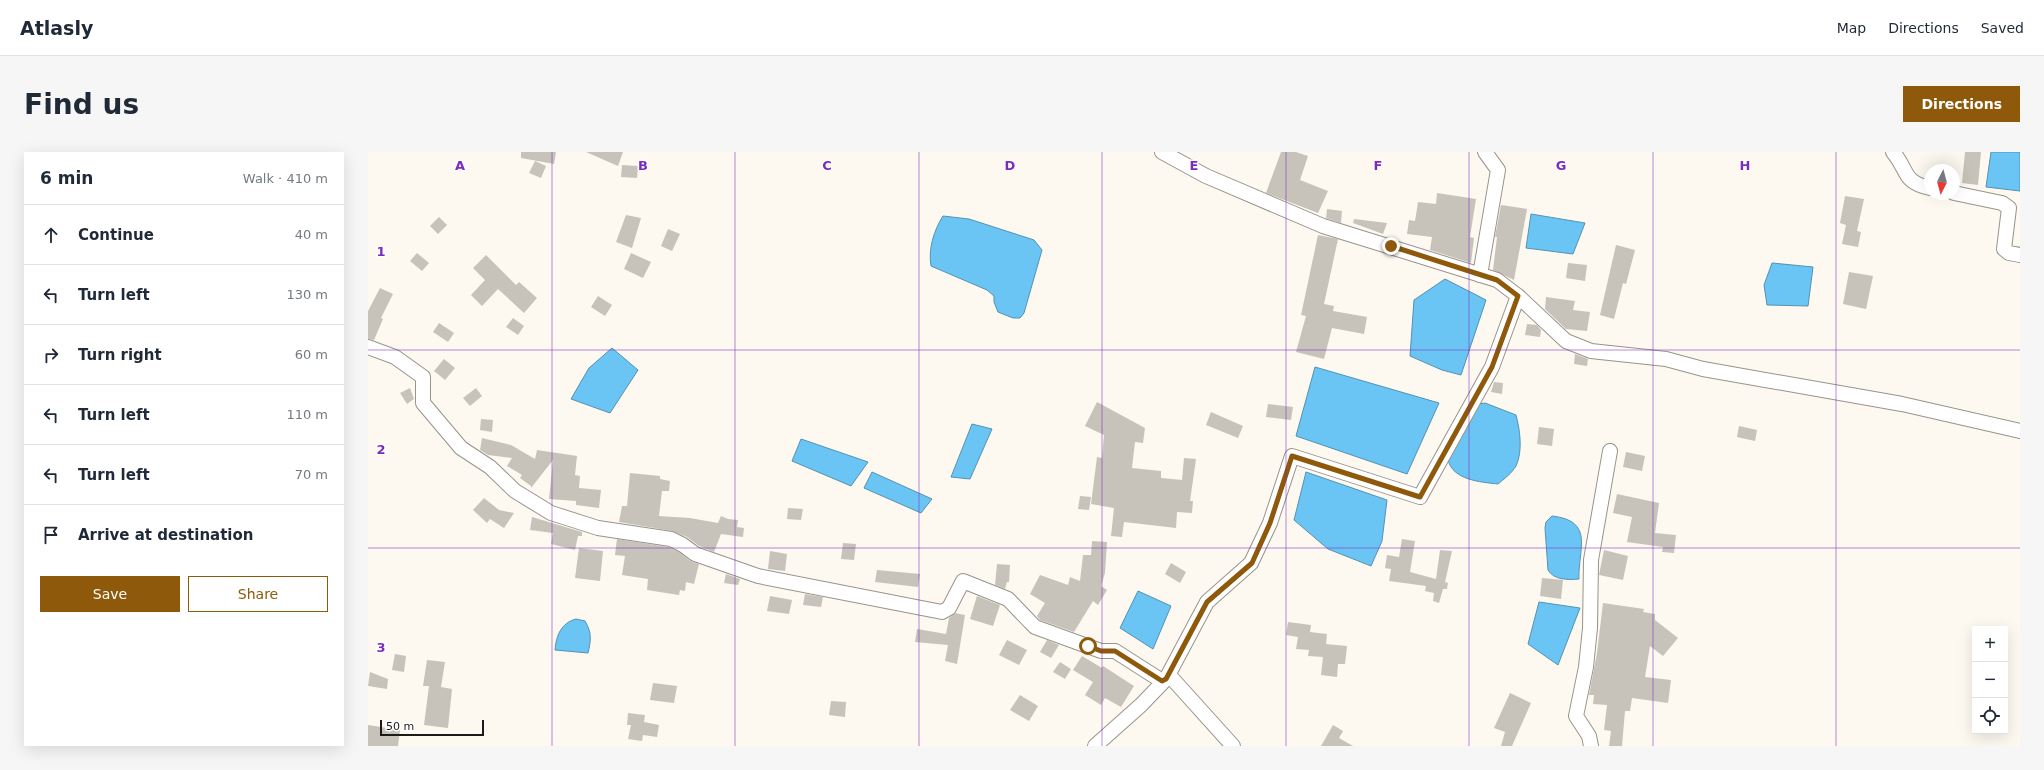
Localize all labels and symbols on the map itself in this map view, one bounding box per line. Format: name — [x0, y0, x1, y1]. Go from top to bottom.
text: A — [455, 158, 465, 173]
text: B — [638, 158, 648, 173]
text: C — [822, 158, 832, 173]
text: D — [1005, 158, 1016, 173]
text: E — [1190, 158, 1198, 173]
text: F — [1374, 158, 1382, 173]
text: G — [1556, 158, 1566, 173]
text: H — [1740, 158, 1750, 173]
north arrow — [1924, 164, 1960, 200]
route end — [1382, 237, 1400, 255]
text: 1 — [376, 244, 386, 259]
text: 2 — [376, 442, 386, 457]
route start — [1079, 637, 1097, 655]
text: 3 — [376, 640, 386, 655]
scale bar — [380, 718, 484, 737]

